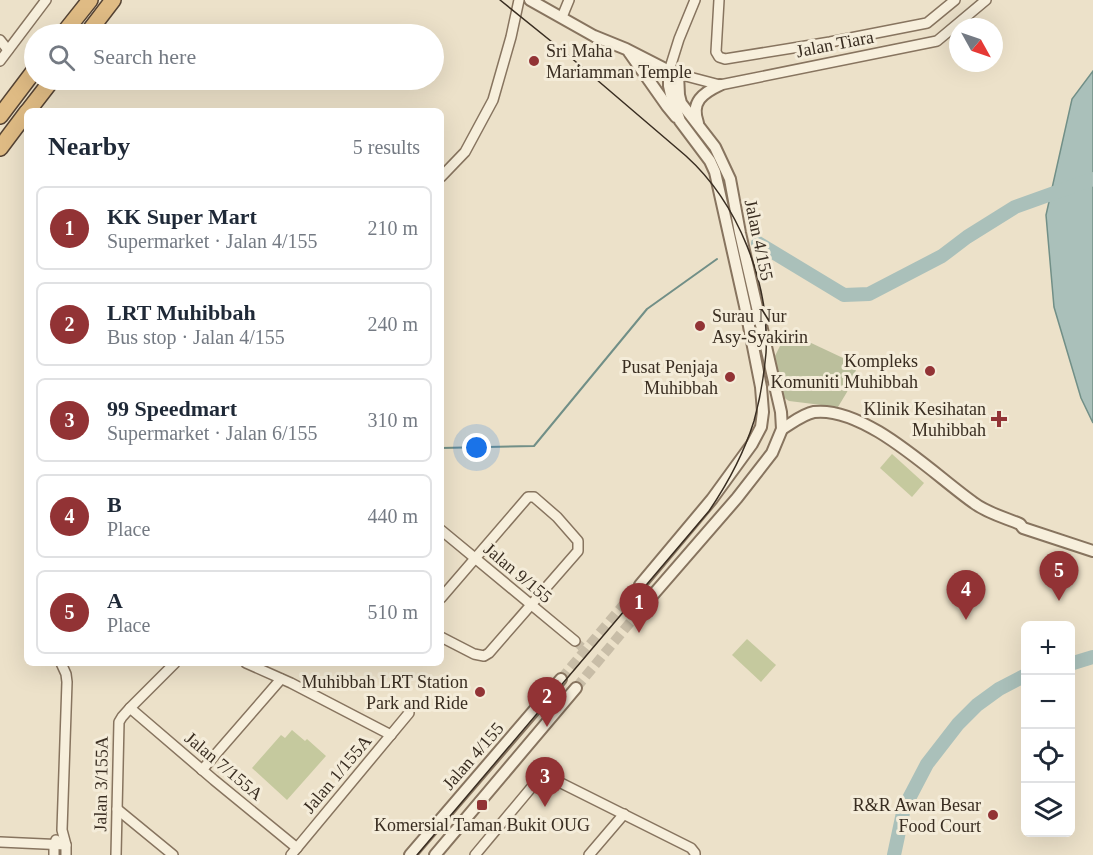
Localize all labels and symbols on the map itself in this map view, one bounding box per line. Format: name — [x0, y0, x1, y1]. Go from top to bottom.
north arrow — [949, 18, 1003, 72]
street label: Jalan Tiara — [795, 27, 875, 61]
place label: Sri Maha Mariamman Temple — [546, 41, 692, 82]
marker: Sri Maha Mariamman Temple — [527, 54, 541, 68]
street label: Jalan 4/155 — [741, 198, 777, 282]
place label: Surau Nur Asy-Syakirin — [712, 306, 808, 347]
marker: Surau Nur Asy-Syakirin — [693, 319, 707, 333]
place label: Kompleks Komuniti Muhibbah — [771, 351, 918, 392]
place label: Pusat Penjaja Muhibbah — [622, 357, 718, 398]
marker: Kompleks Komuniti Muhibbah — [923, 364, 937, 378]
marker: Pusat Penjaja Muhibbah — [723, 370, 737, 384]
place label: Klinik Kesihatan Muhibbah — [864, 399, 986, 440]
marker: Klinik Kesihatan Muhibbah — [990, 410, 1008, 428]
your location — [462, 433, 491, 462]
street label: Jalan 9/155 — [480, 539, 556, 607]
pin: 5 — [1040, 552, 1078, 601]
pin: 4 — [946, 570, 986, 620]
pin: 1 — [620, 584, 658, 633]
place label: Muhibbah LRT Station Park and Ride — [301, 672, 468, 713]
pin: 2 — [528, 678, 566, 727]
marker: Muhibbah LRT Station Park and Ride — [473, 685, 487, 699]
street label: Jalan 4/155 — [438, 718, 508, 794]
street label: Jalan 7/155A — [181, 728, 267, 804]
street label: Jalan 1/155A — [299, 731, 375, 817]
street label: Jalan 3/155A — [90, 736, 112, 832]
pin: 3 — [526, 758, 564, 807]
place label: R&R Awan Besar Food Court — [853, 795, 981, 836]
marker: Komersial Taman Bukit OUG — [475, 798, 489, 812]
marker: R&R Awan Besar Food Court — [986, 808, 1000, 822]
place label: Komersial Taman Bukit OUG — [374, 815, 590, 835]

